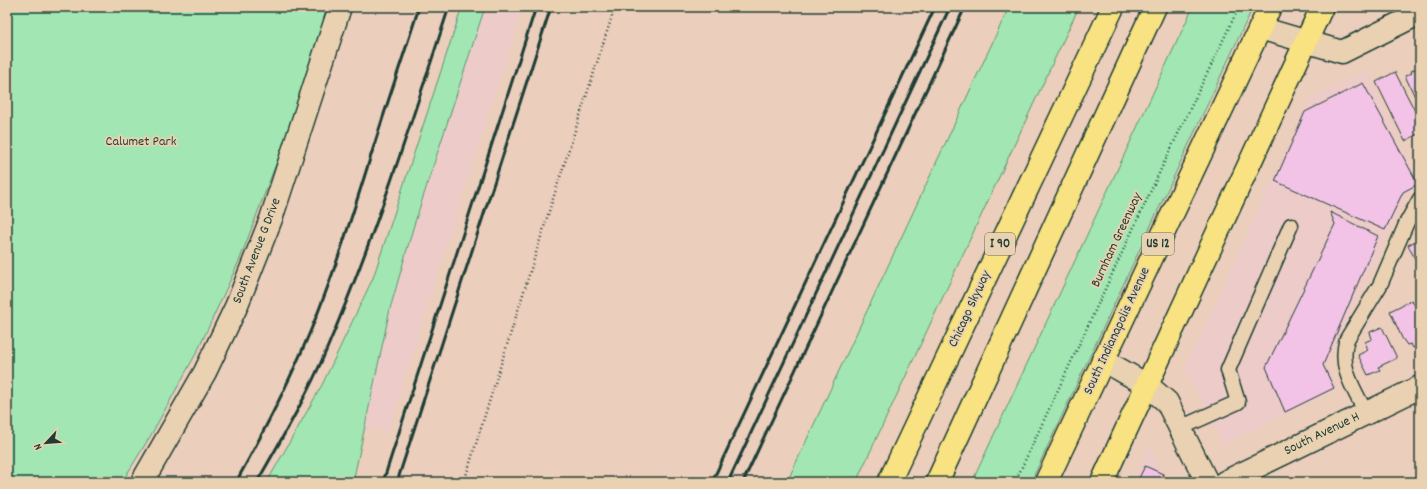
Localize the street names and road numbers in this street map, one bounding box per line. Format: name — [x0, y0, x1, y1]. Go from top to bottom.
street label: Burnham Greenway — [1086, 189, 1148, 291]
street label: South Avenue G Drive — [228, 195, 286, 307]
road number: I 90 — [985, 233, 1015, 255]
road number: US 12 — [1142, 233, 1174, 255]
street label: South Indianapolis Avenue — [1079, 264, 1155, 398]
street label: Chicago Skyway — [944, 267, 997, 351]
street label: South Avenue H — [1281, 407, 1363, 461]

